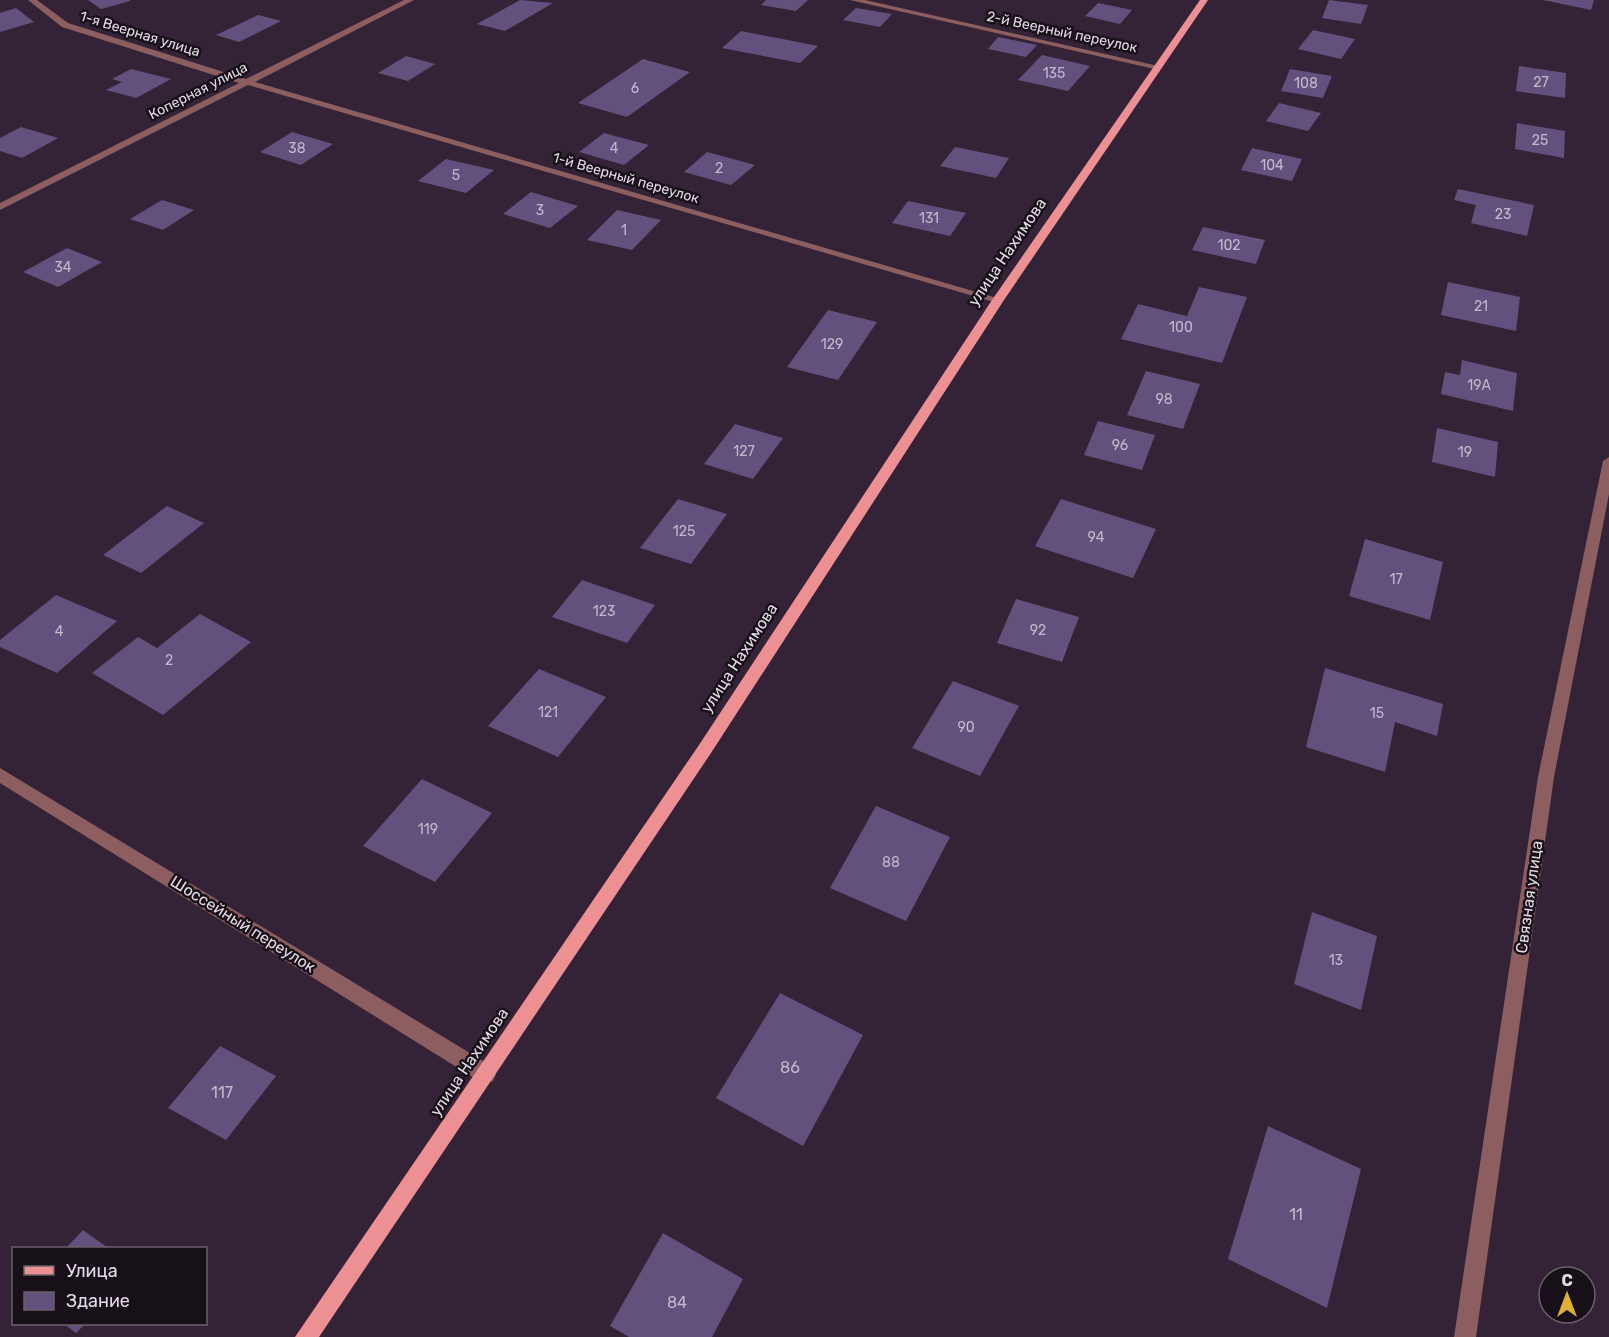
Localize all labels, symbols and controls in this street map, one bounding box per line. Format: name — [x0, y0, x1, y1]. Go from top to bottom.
street label: 1-я Веерная улица — [78, 8, 202, 60]
street label: 2-й Веерный переулок — [985, 8, 1139, 56]
street label: Коперная улица — [146, 59, 250, 123]
house number: 135 — [1043, 65, 1065, 82]
house number: 27 — [1533, 74, 1549, 91]
house number: 108 — [1294, 75, 1318, 92]
house number: 6 — [631, 80, 639, 97]
house number: 25 — [1532, 132, 1548, 149]
house number: 38 — [288, 140, 306, 157]
house number: 4 — [610, 140, 619, 157]
street label: 1-й Веерный переулок — [551, 149, 702, 207]
house number: 104 — [1260, 157, 1284, 174]
house number: 2 — [715, 160, 723, 177]
house number: 5 — [452, 167, 460, 184]
street label: улица Нахимова — [964, 194, 1050, 310]
house number: 3 — [536, 202, 544, 219]
house number: 23 — [1495, 206, 1511, 223]
house number: 131 — [919, 210, 939, 227]
house number: 1 — [621, 222, 627, 239]
house number: 102 — [1217, 237, 1241, 254]
house number: 34 — [54, 259, 72, 276]
house number: 21 — [1474, 298, 1488, 315]
house number: 100 — [1169, 319, 1193, 336]
house number: 129 — [821, 336, 843, 353]
house number: 19А — [1467, 377, 1491, 394]
house number: 98 — [1155, 391, 1173, 408]
house number: 96 — [1112, 437, 1128, 454]
house number: 127 — [733, 443, 755, 460]
house number: 19 — [1458, 444, 1472, 461]
house number: 125 — [673, 523, 695, 540]
house number: 94 — [1088, 529, 1105, 546]
house number: 17 — [1389, 571, 1403, 588]
street label: улица Нахимова — [697, 600, 781, 716]
house number: 123 — [593, 603, 615, 620]
house number: 92 — [1030, 622, 1046, 639]
house number: 4 — [55, 623, 64, 640]
house number: 2 — [165, 652, 173, 669]
house number: 121 — [538, 704, 558, 721]
house number: 15 — [1370, 705, 1384, 722]
house number: 90 — [957, 719, 975, 736]
house number: 119 — [418, 821, 438, 838]
street label: Связная улица — [1512, 839, 1546, 955]
house number: 88 — [882, 854, 900, 871]
street label: Шоссейный переулок — [167, 872, 319, 977]
house number: 13 — [1329, 952, 1343, 969]
street label: улица Нахимова — [426, 1004, 512, 1120]
house number: 86 — [780, 1058, 800, 1077]
house number: 117 — [211, 1083, 233, 1102]
house number: 11 — [1289, 1205, 1303, 1224]
legend — [12, 1247, 207, 1325]
text: Улица — [66, 1260, 118, 1282]
north arrow — [1537, 1265, 1597, 1325]
text: С — [1561, 1271, 1573, 1290]
text: Здание — [66, 1290, 130, 1312]
house number: 84 — [667, 1293, 687, 1312]

